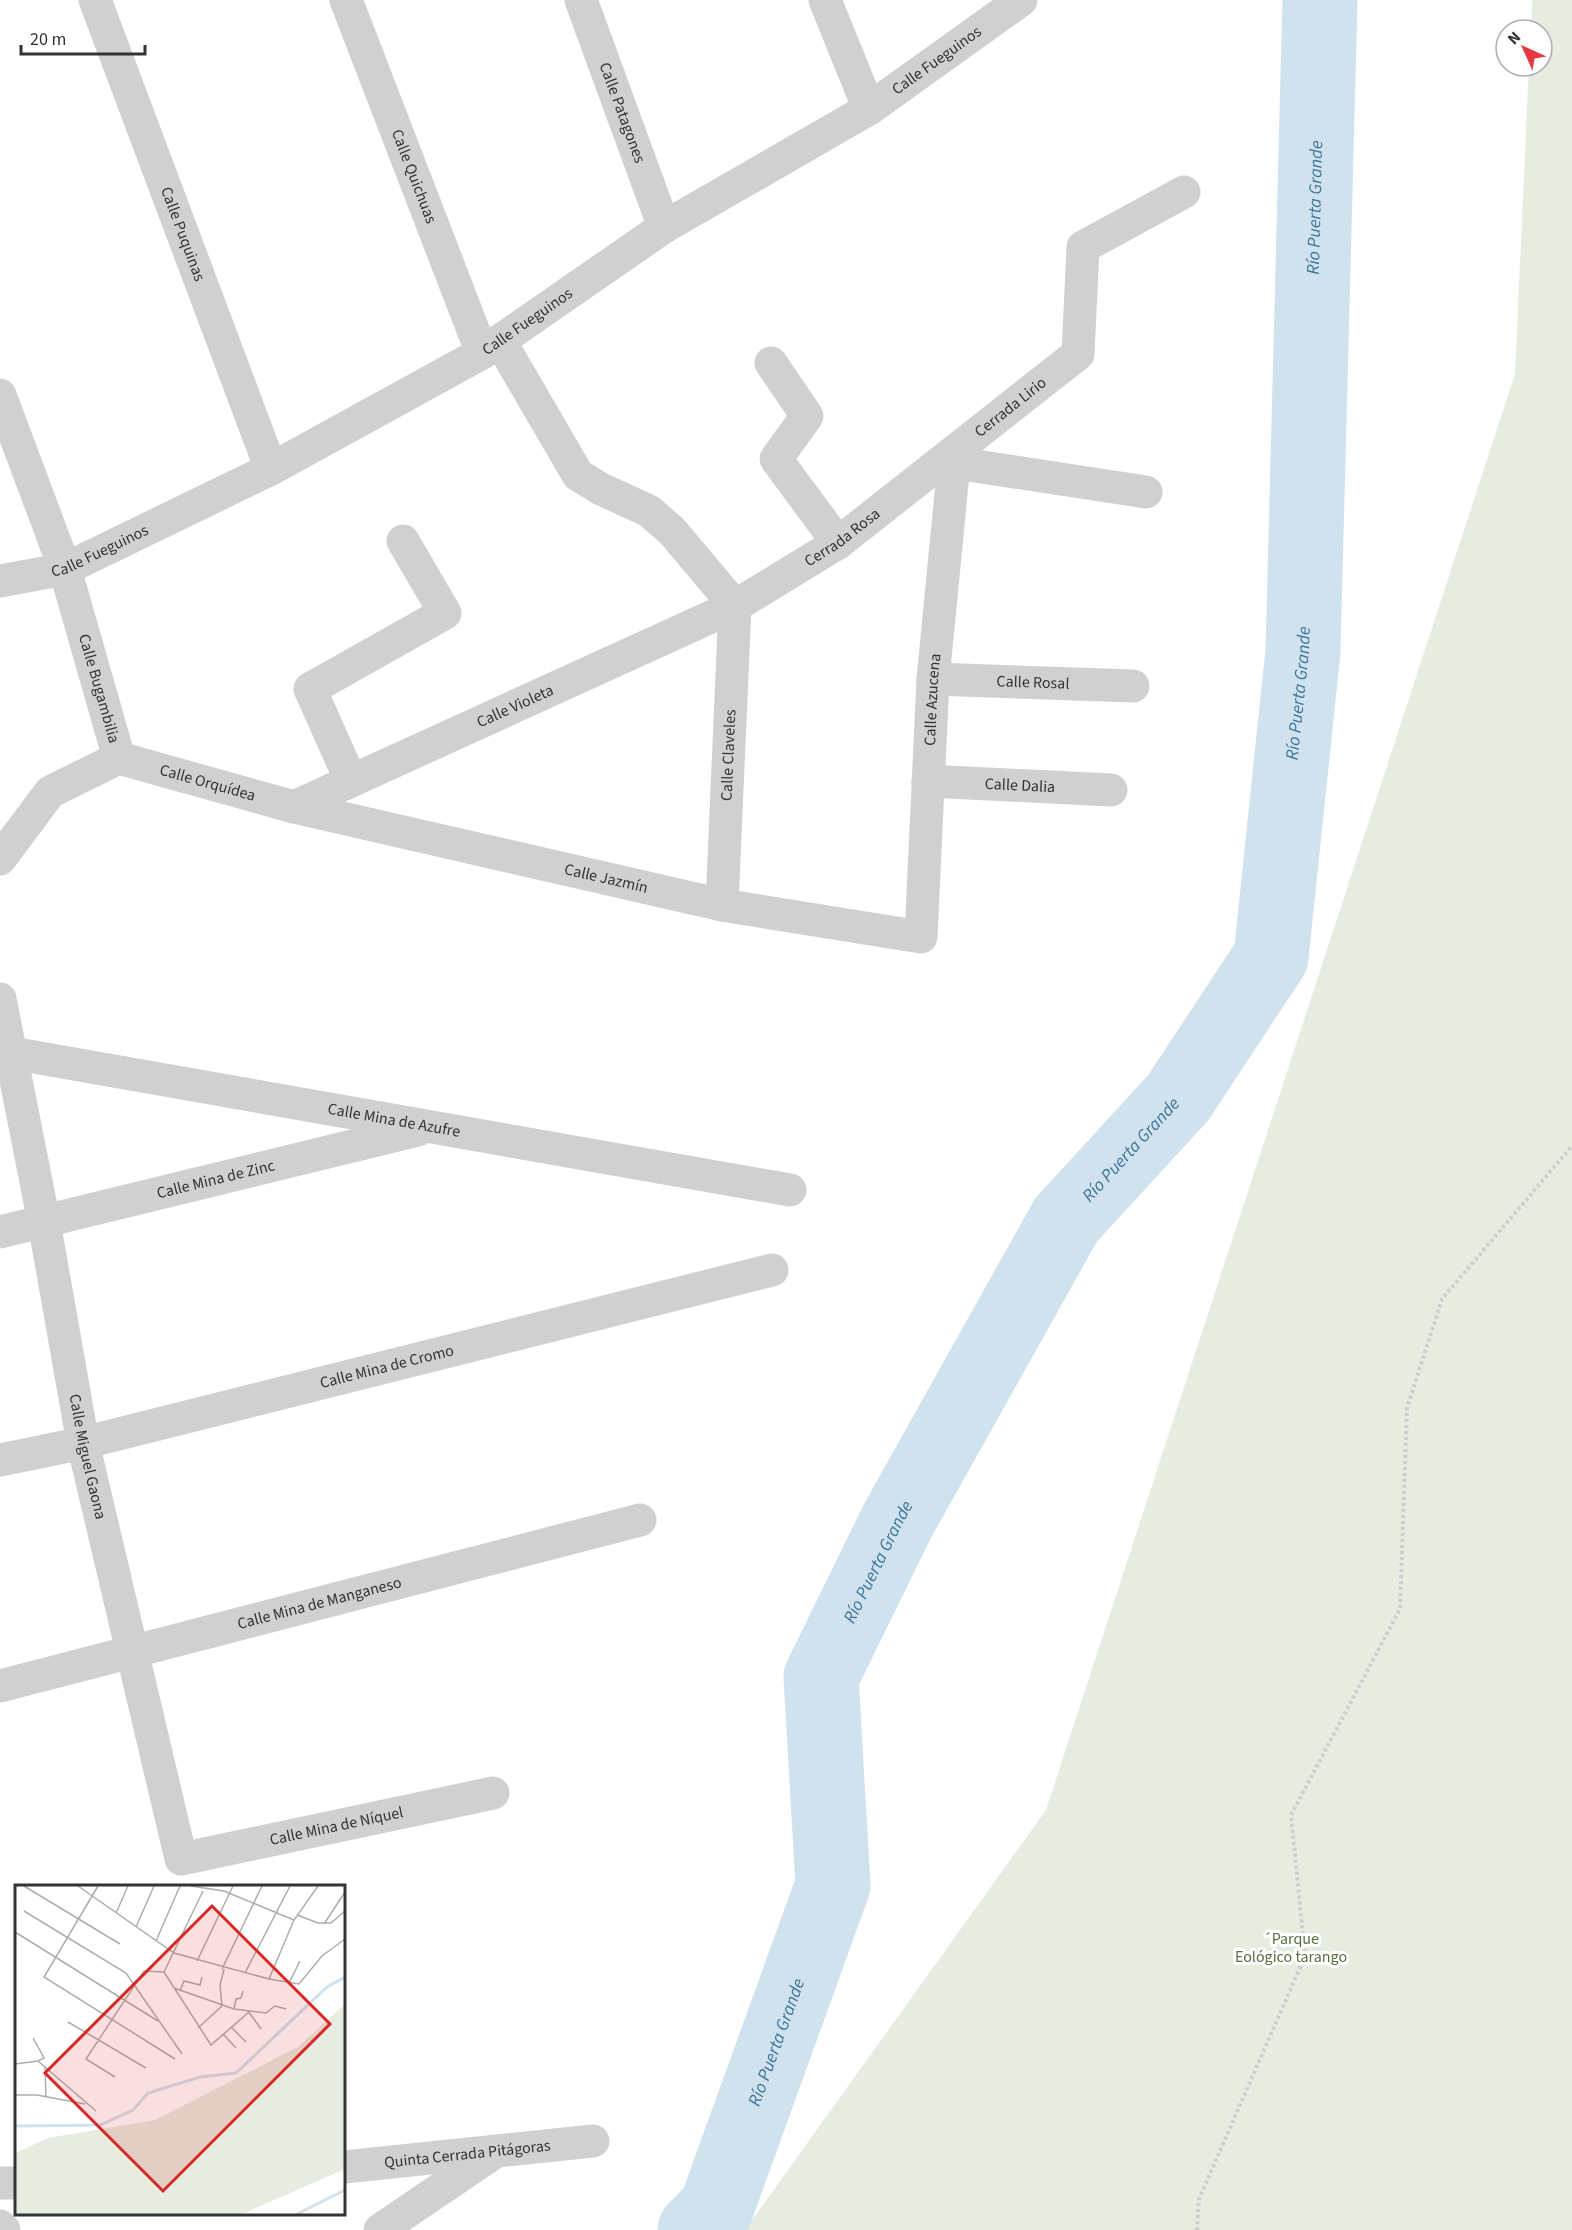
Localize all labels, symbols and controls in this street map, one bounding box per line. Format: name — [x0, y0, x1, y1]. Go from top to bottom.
scale bar — [21, 18, 146, 56]
north arrow — [1494, 18, 1554, 78]
street label: Calle Fueguinos — [887, 21, 986, 100]
text: 20 m — [30, 27, 66, 52]
text: N — [1503, 27, 1526, 50]
street label: Calle Patagones — [594, 59, 651, 166]
street label: Calle Quichuas — [386, 126, 442, 227]
water label: Río Puerta Grande — [1300, 140, 1329, 275]
street label: Calle Puquinas — [155, 184, 211, 285]
street label: Calle Fueguinos — [478, 282, 577, 361]
street label: Cerrada Lirio — [970, 372, 1051, 442]
street label: Cerrada Rosa — [800, 503, 885, 572]
street label: Calle Fueguinos — [49, 519, 153, 582]
water label: Río Puerta Grande — [1279, 626, 1316, 761]
street label: Calle Bugambilia — [73, 631, 125, 746]
street label: Calle Azucena — [919, 653, 946, 746]
street label: Calle Rosal — [996, 670, 1070, 695]
street label: Calle Violeta — [473, 679, 557, 733]
street label: Calle Claveles — [716, 708, 742, 802]
street label: Calle Orquídea — [157, 759, 258, 807]
street label: Calle Dalia — [984, 773, 1056, 798]
street label: Calle Jazmín — [562, 858, 650, 899]
water label: Río Puerta Grande — [1076, 1091, 1186, 1207]
street label: Calle Mina de Azufre — [326, 1098, 462, 1143]
street label: Calle Mina de Zinc — [154, 1154, 277, 1204]
street label: Calle Mina de Cromo — [318, 1339, 456, 1394]
street label: Calle Miguel Gaona — [64, 1392, 112, 1522]
water label: Río Puerta Grande — [837, 1496, 919, 1627]
street label: Calle Mina de Manganeso — [235, 1571, 404, 1635]
street label: Calle Mina de Níquel — [268, 1801, 405, 1851]
inset map — [15, 1885, 345, 2215]
park label: ´Parque Eológico tarango — [1235, 1928, 1347, 1968]
water label: Río Puerta Grande — [742, 1975, 811, 2110]
street label: Quinta Cerrada Pitágoras — [383, 2134, 552, 2174]

